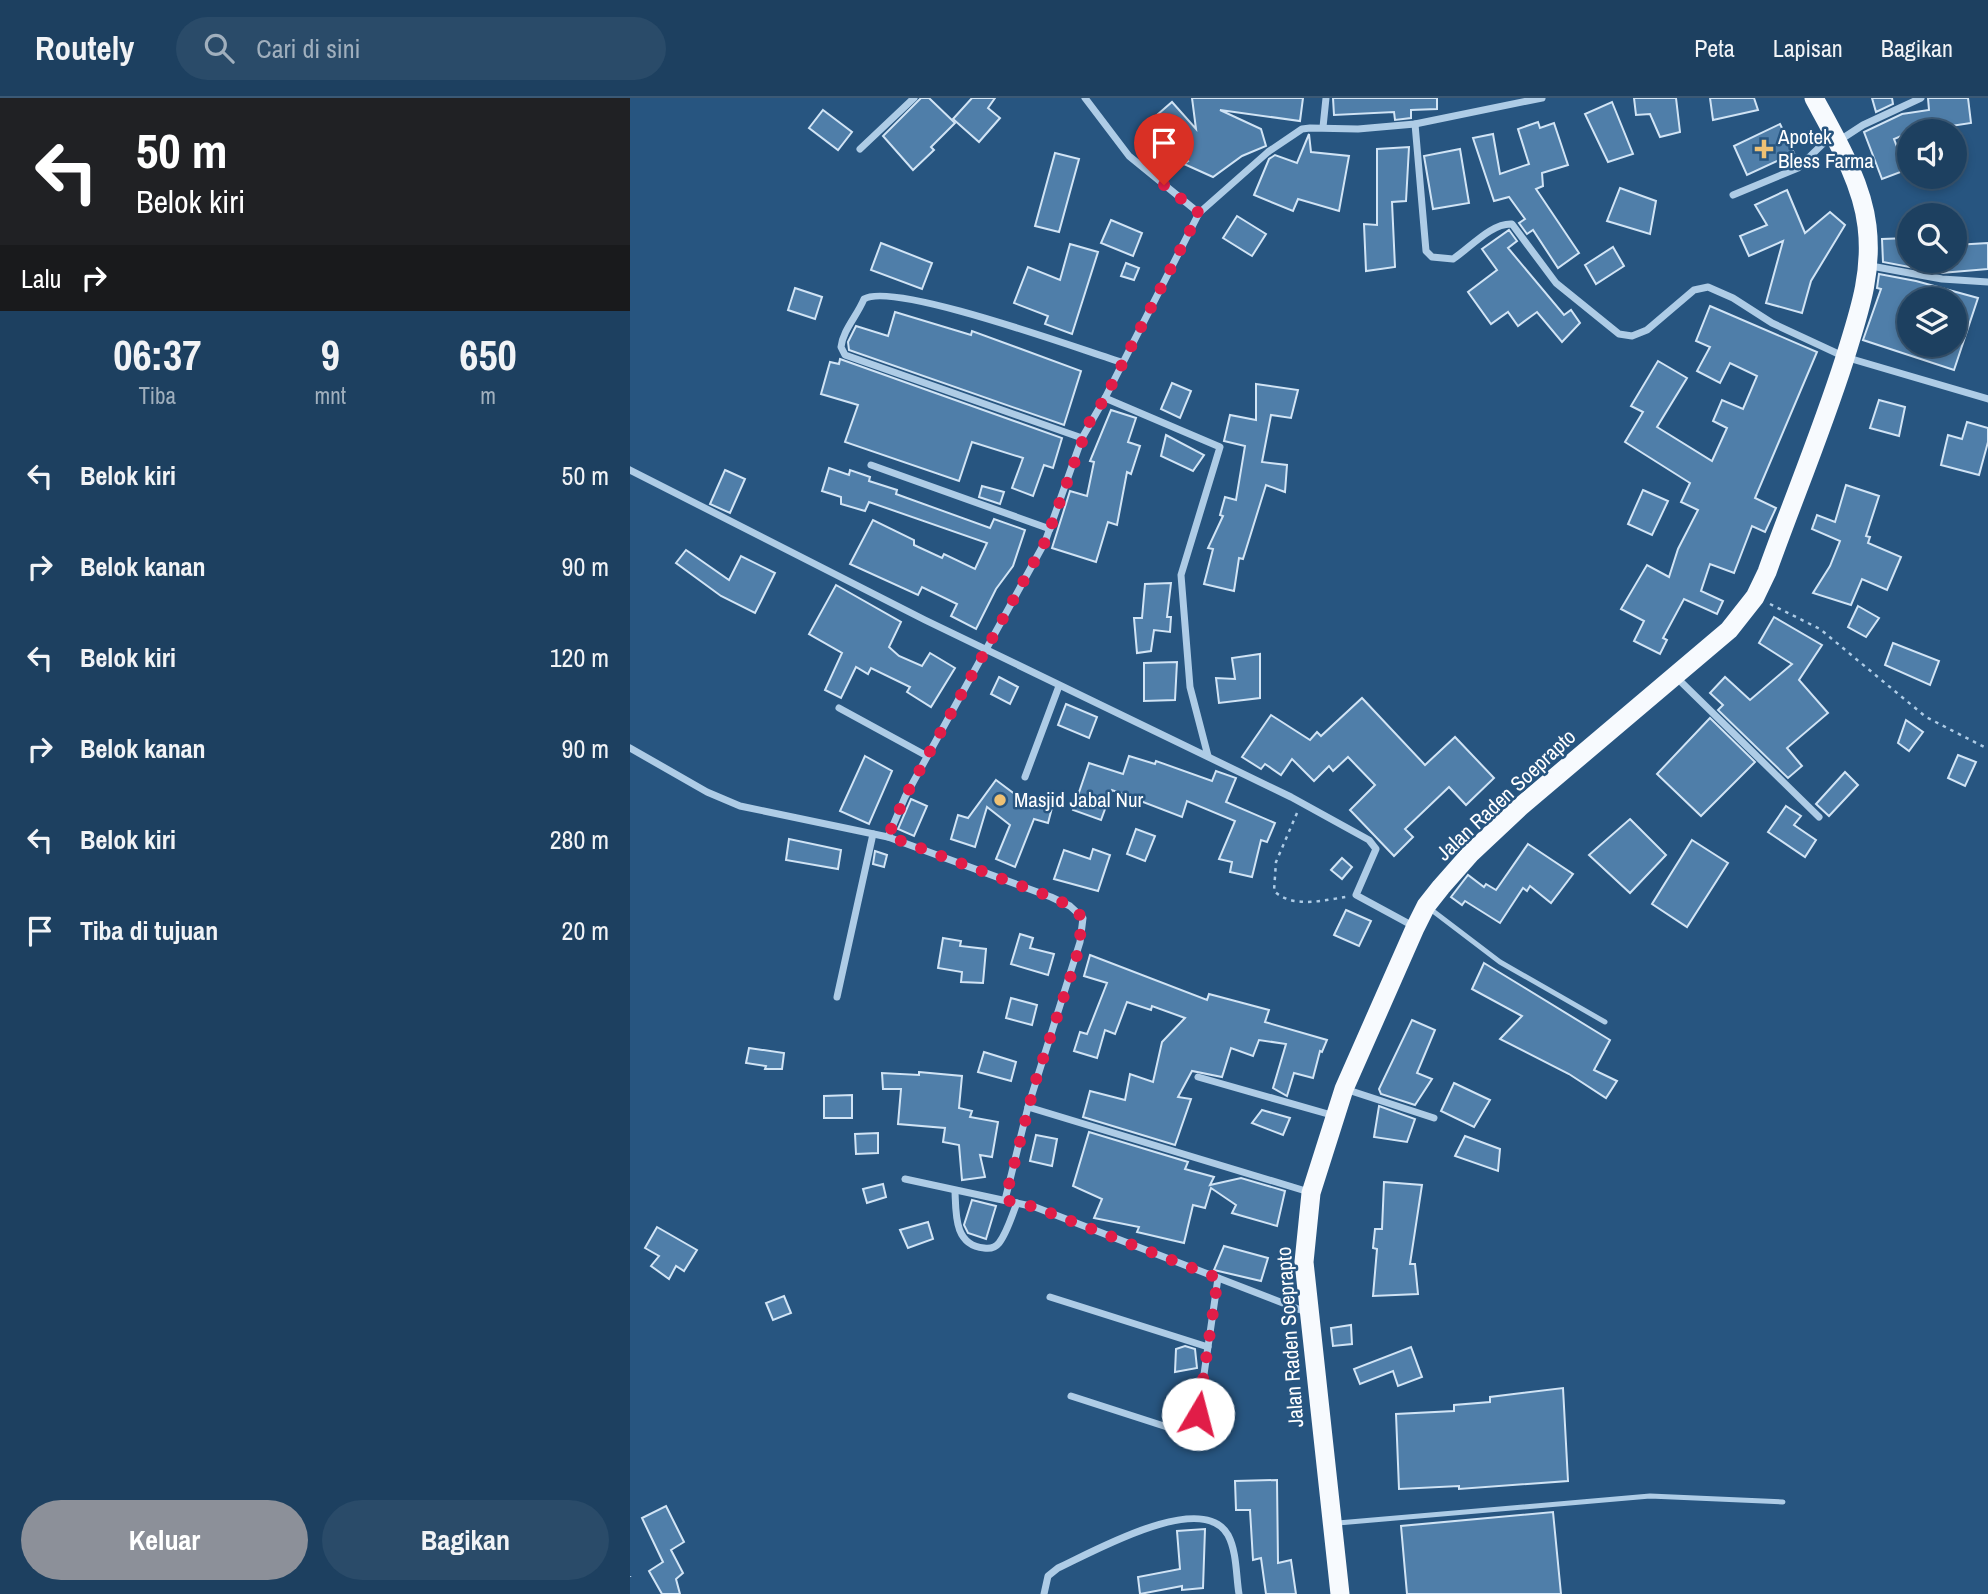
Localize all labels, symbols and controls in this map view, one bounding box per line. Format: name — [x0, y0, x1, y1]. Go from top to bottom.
search box — [176, 17, 666, 80]
text: Routely — [35, 26, 134, 70]
icon: search — [200, 29, 238, 67]
text: Cari di sini — [256, 31, 361, 66]
text: Peta — [1694, 32, 1735, 64]
text: Lapisan — [1773, 32, 1843, 64]
text: Bagikan — [1881, 32, 1953, 64]
pin — [1134, 113, 1194, 185]
text: 50 m — [136, 117, 228, 183]
map controls — [1897, 119, 1967, 357]
button: sound — [1897, 119, 1967, 189]
place label: Apotek Bless Farma — [1777, 122, 1874, 175]
icon: arrive — [1145, 124, 1183, 162]
icon: left — [21, 126, 112, 217]
marker: Apotek Bless Farma — [1756, 141, 1772, 157]
text: Belok kiri — [136, 180, 245, 223]
button: search — [1897, 203, 1967, 273]
icon: right — [75, 259, 113, 297]
text: Lalu — [21, 261, 61, 296]
button: layers — [1897, 287, 1967, 357]
text: 06:37 — [113, 327, 201, 383]
text: 9 — [321, 327, 340, 383]
text: 650 — [459, 327, 517, 383]
text: Tiba — [139, 380, 176, 411]
text: mnt — [315, 380, 346, 411]
text: m — [480, 380, 496, 411]
icon: left — [21, 457, 59, 495]
text: Belok kiri — [80, 458, 176, 493]
text: 50 m — [562, 458, 609, 493]
icon: right — [21, 548, 59, 586]
text: Belok kanan — [80, 549, 206, 584]
text: 90 m — [562, 549, 609, 584]
icon: left — [21, 639, 59, 677]
text: Belok kiri — [80, 640, 176, 675]
text: 120 m — [550, 640, 609, 675]
street label: Jalan Raden Soeprapto — [1430, 722, 1582, 867]
icon: right — [21, 730, 59, 768]
text: Belok kanan — [80, 731, 206, 766]
text: 90 m — [562, 731, 609, 766]
place label: Masjid Jabal Nur — [1014, 785, 1143, 814]
marker: Masjid Jabal Nur — [992, 792, 1008, 808]
icon: left — [21, 821, 59, 859]
text: Belok kiri — [80, 822, 176, 857]
text: 280 m — [550, 822, 609, 857]
icon: arrive — [21, 912, 59, 950]
text: Tiba di tujuan — [80, 913, 218, 948]
text: 20 m — [562, 913, 609, 948]
street label: Jalan Raden Soeprapto — [1269, 1246, 1310, 1428]
position arrow — [1161, 1377, 1235, 1451]
button: Keluar — [21, 1500, 308, 1580]
button: Bagikan — [322, 1500, 609, 1580]

